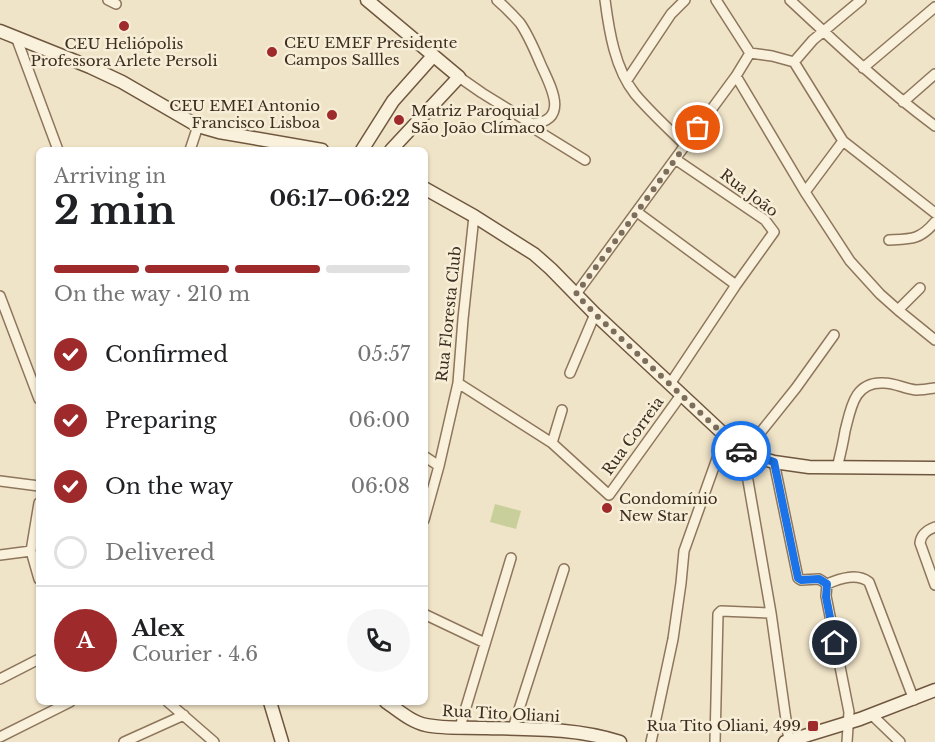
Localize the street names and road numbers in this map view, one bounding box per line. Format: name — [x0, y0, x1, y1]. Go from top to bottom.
street label: Rua João — [717, 165, 782, 221]
street label: Rua Floresta Club — [432, 245, 465, 383]
street label: Rua Correia — [598, 392, 668, 479]
street label: Rua Tito Oliani — [442, 701, 560, 726]

